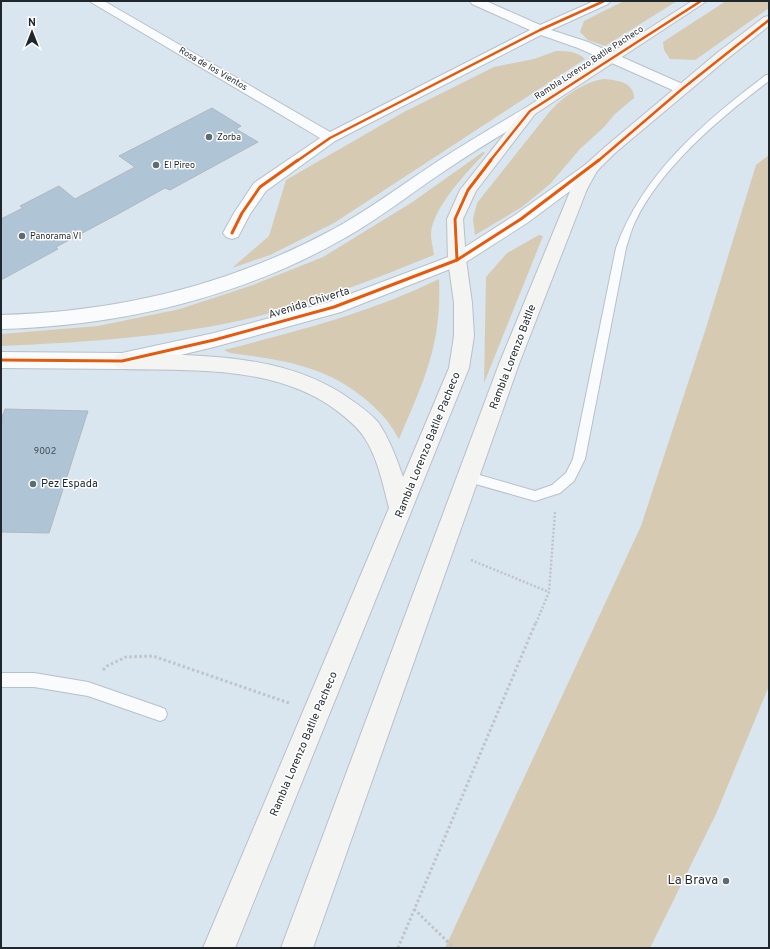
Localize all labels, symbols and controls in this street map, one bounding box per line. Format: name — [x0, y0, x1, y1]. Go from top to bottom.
north arrow — [12, 12, 52, 52]
text: N — [28, 16, 36, 30]
street label: Rambla Lorenzo Batlle Pacheco — [532, 24, 646, 102]
street label: Rosa de los Vientos — [177, 45, 249, 93]
marker: Zorba — [204, 132, 214, 142]
place label: Zorba — [217, 132, 241, 143]
marker: El Pireo — [151, 160, 161, 170]
place label: El Pireo — [164, 160, 195, 171]
marker: Panorama VI — [17, 231, 27, 241]
place label: Panorama VI — [30, 231, 81, 242]
street label: Avenida Chiverta — [267, 284, 351, 322]
street label: Rambla Lorenzo Batlle — [487, 303, 539, 411]
street label: Rambla Lorenzo Batlle Pacheco — [392, 370, 464, 520]
house number: 9002 — [34, 446, 56, 457]
place label: Pez Espada — [41, 477, 98, 491]
marker: Pez Espada — [28, 479, 38, 489]
street label: Rambla Lorenzo Batlle Pacheco — [267, 669, 341, 819]
place label: La Brava — [667, 873, 718, 889]
marker: La Brava — [721, 876, 731, 886]

